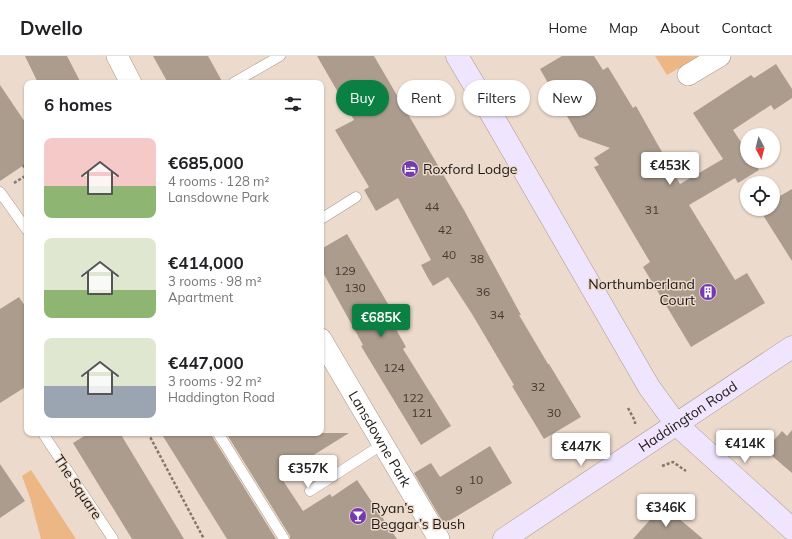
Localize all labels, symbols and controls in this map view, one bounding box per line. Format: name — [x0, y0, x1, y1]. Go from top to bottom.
text: Dwello — [20, 16, 83, 40]
text: Home — [548, 19, 587, 37]
text: Map — [609, 19, 638, 37]
text: About — [660, 19, 700, 37]
text: Contact — [722, 19, 772, 37]
chip: Buy — [336, 80, 389, 116]
chip: Rent — [397, 80, 455, 116]
chip: Filters — [463, 80, 530, 116]
chip: New — [538, 80, 596, 116]
icon: filters — [282, 93, 304, 115]
text: 6 homes — [44, 94, 112, 115]
north arrow — [740, 128, 780, 168]
map controls — [740, 128, 780, 216]
text: €685,000 — [168, 152, 244, 173]
pin: €453K — [642, 152, 698, 186]
icon: home — [76, 154, 124, 202]
text: €453K — [650, 157, 690, 173]
hotel icon: Roxford Lodge — [400, 159, 420, 179]
place label: Roxford Lodge — [423, 160, 517, 178]
text: 4 rooms · 128 m² — [168, 173, 269, 189]
button: locate — [740, 176, 780, 216]
text: Lansdowne Park — [168, 189, 269, 205]
house number: 44 — [425, 199, 439, 214]
house number: 31 — [645, 202, 659, 217]
house number: 42 — [438, 222, 452, 237]
house number: 40 — [442, 247, 456, 262]
house number: 38 — [470, 251, 484, 266]
text: €414,000 — [168, 252, 244, 273]
icon: home — [76, 254, 124, 302]
house number: 129 — [334, 263, 356, 278]
text: 3 rooms · 98 m² — [168, 273, 262, 289]
place label: Northumberland Court — [588, 275, 695, 309]
house number: 130 — [344, 280, 366, 295]
building icon: Northumberland Court — [698, 282, 718, 302]
house number: 36 — [476, 284, 490, 299]
text: Apartment — [168, 289, 233, 305]
pin: €685K — [353, 304, 409, 338]
house number: 34 — [490, 307, 504, 322]
text: €685K — [361, 309, 401, 325]
text: €447,000 — [168, 352, 244, 373]
icon: home — [76, 354, 124, 402]
house number: 124 — [383, 360, 405, 375]
text: 3 rooms · 92 m² — [168, 373, 262, 389]
street label: Haddington Road — [635, 377, 741, 456]
house number: 32 — [531, 379, 545, 394]
street label: Lansdowne Park — [345, 388, 416, 491]
text: Haddington Road — [168, 389, 275, 405]
house number: 122 — [402, 390, 424, 405]
house number: 121 — [411, 405, 433, 420]
house number: 30 — [547, 405, 561, 420]
pin: €414K — [717, 430, 773, 464]
pin: €447K — [553, 433, 609, 467]
text: €414K — [725, 435, 765, 451]
text: €447K — [561, 438, 601, 454]
street label: The Square — [50, 451, 106, 523]
pin: €357K — [280, 455, 336, 489]
text: €357K — [288, 460, 328, 476]
house number: 10 — [469, 472, 483, 487]
house number: 9 — [455, 482, 463, 497]
pin: €346K — [638, 494, 694, 528]
place label: Ryan’s Beggar’s Bush — [371, 499, 465, 533]
text: €346K — [646, 499, 686, 515]
bar icon: Ryan’s Beggar’s Bush — [348, 506, 368, 526]

